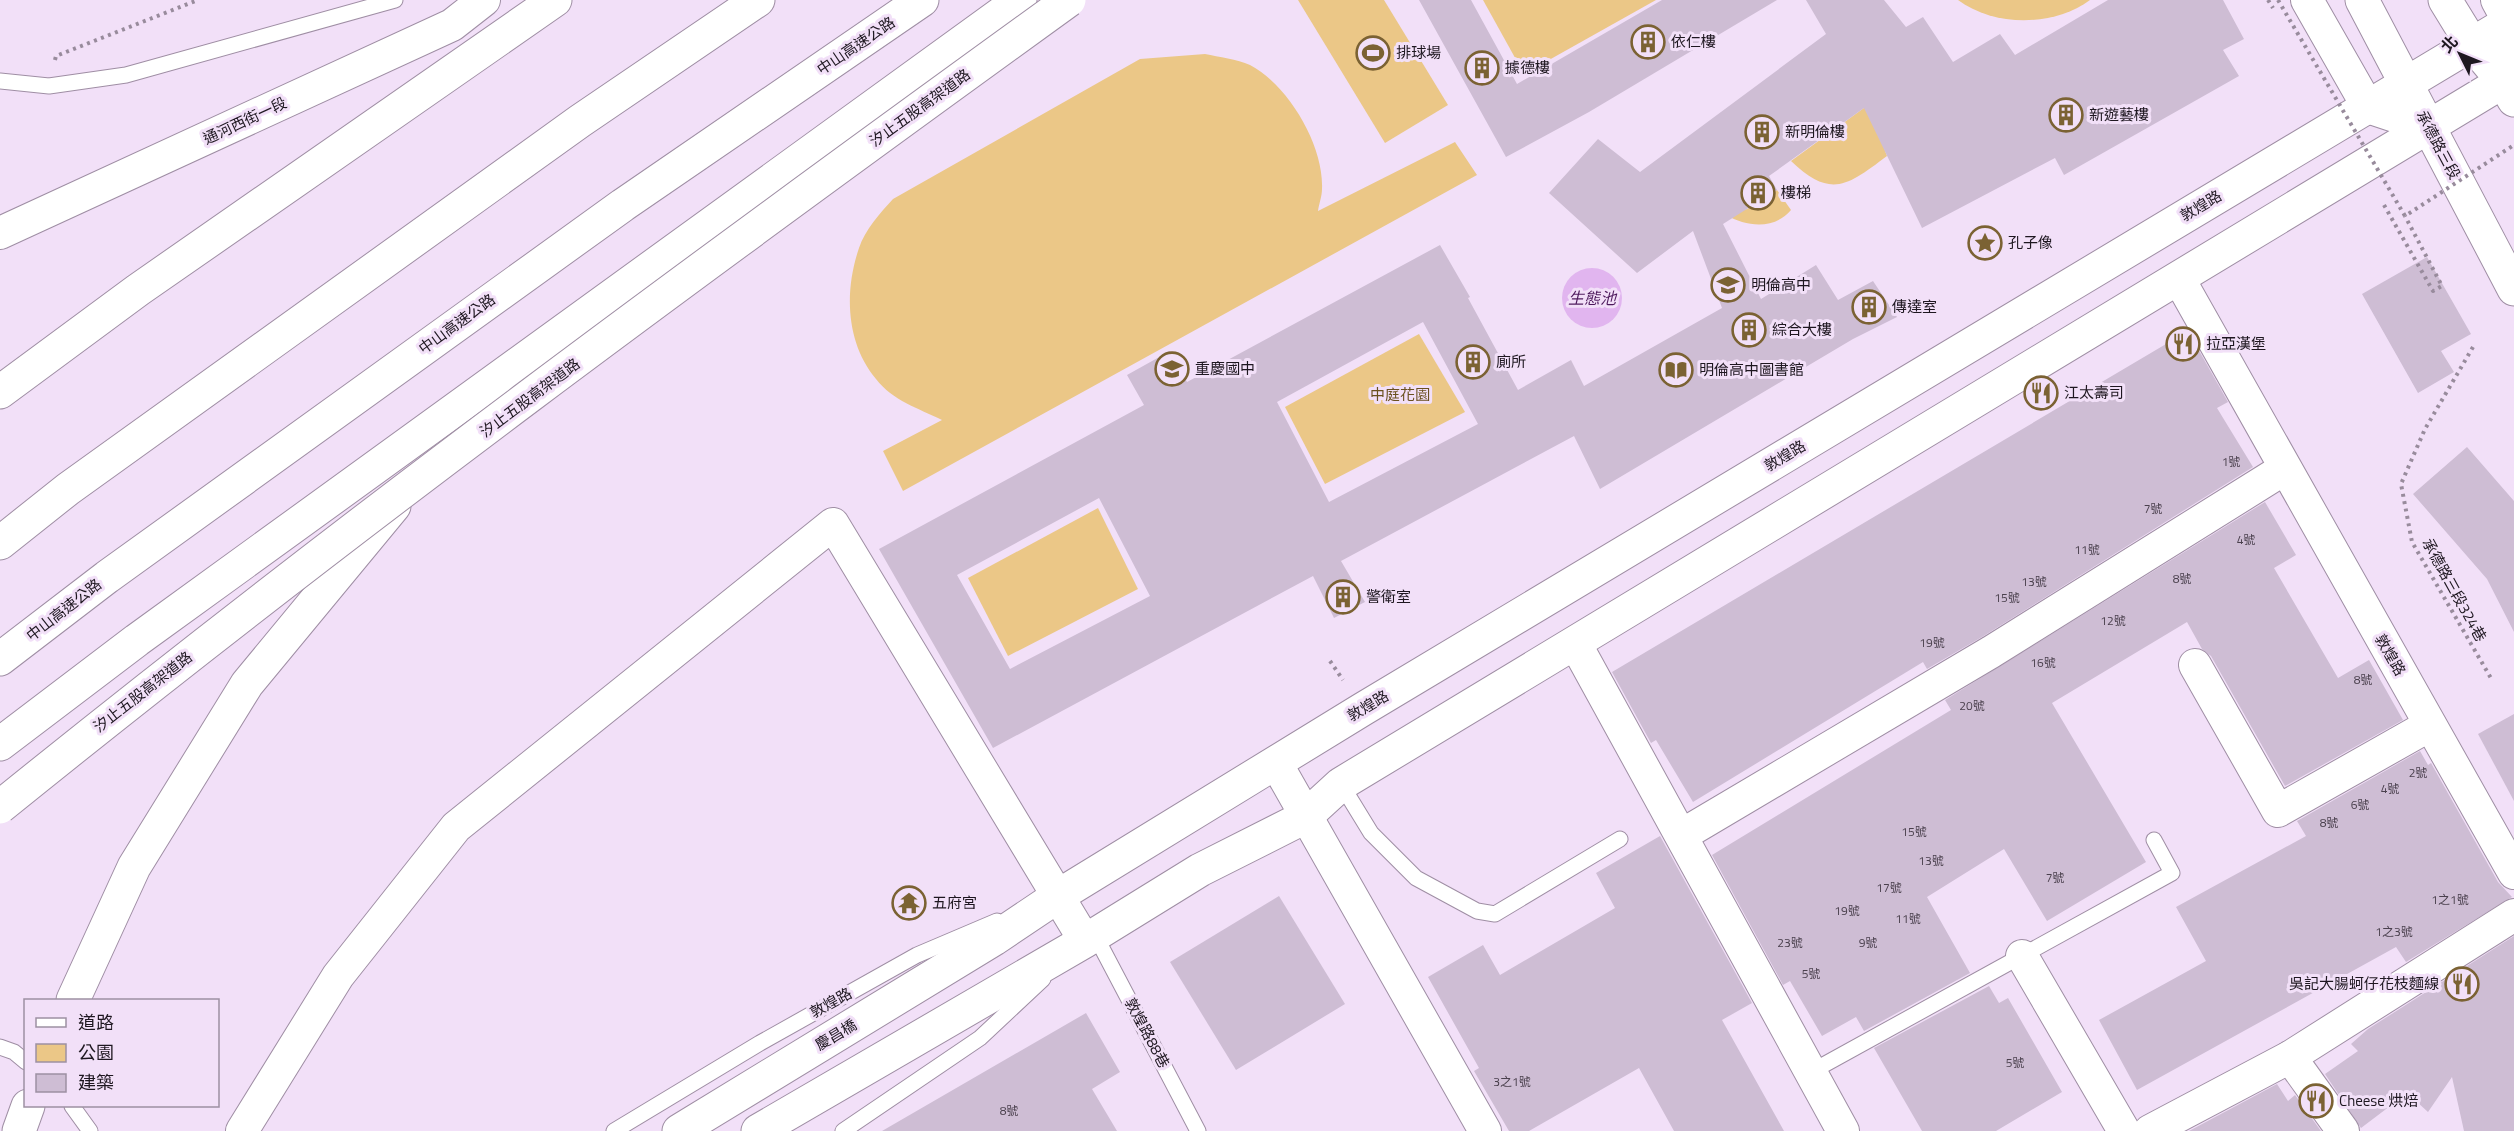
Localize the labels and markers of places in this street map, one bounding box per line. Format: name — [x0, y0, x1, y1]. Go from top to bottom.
building icon: 依仁樓 — [1630, 24, 1666, 60]
place label: 依仁樓 — [1671, 30, 1716, 53]
sports icon: 排球場 — [1355, 35, 1391, 71]
place label: 排球場 — [1396, 41, 1441, 64]
building icon: 據德樓 — [1464, 50, 1500, 86]
place label: 據德樓 — [1505, 56, 1550, 79]
building icon: 新遊藝樓 — [2048, 97, 2084, 133]
place label: 新遊藝樓 — [2089, 103, 2149, 126]
building icon: 新明倫樓 — [1744, 114, 1780, 150]
place label: 新明倫樓 — [1785, 120, 1845, 143]
building icon: 樓梯 — [1740, 175, 1776, 211]
place label: 樓梯 — [1781, 181, 1811, 204]
place icon: 孔子像 — [1967, 225, 2003, 261]
place label: 孔子像 — [2008, 231, 2053, 254]
school or university icon: 明倫高中 — [1710, 267, 1746, 303]
place label: 明倫高中 — [1751, 273, 1811, 296]
building icon: 傳達室 — [1851, 289, 1887, 325]
place label: 傳達室 — [1892, 295, 1937, 318]
building icon: 綜合大樓 — [1731, 312, 1767, 348]
place label: 綜合大樓 — [1772, 318, 1832, 341]
restaurant icon: 拉亞漢堡 — [2165, 326, 2201, 362]
place label: 拉亞漢堡 — [2206, 332, 2266, 355]
building icon: 廁所 — [1455, 344, 1491, 380]
place label: 廁所 — [1496, 350, 1526, 373]
school or university icon: 重慶國中 — [1154, 351, 1190, 387]
library icon: 明倫高中圖書館 — [1658, 352, 1694, 388]
place label: 重慶國中 — [1195, 357, 1255, 380]
place label: 明倫高中圖書館 — [1699, 358, 1804, 381]
restaurant icon: 江太壽司 — [2023, 375, 2059, 411]
place label: 江太壽司 — [2064, 381, 2124, 404]
building icon: 警衛室 — [1325, 579, 1361, 615]
place label: 警衛室 — [1366, 585, 1411, 608]
temple icon: 五府宮 — [891, 885, 927, 921]
place label: 五府宮 — [932, 891, 977, 914]
restaurant icon: 吳記大腸蚵仔花枝麵線 — [2444, 966, 2480, 1002]
place label: 吳記大腸蚵仔花枝麵線 — [2289, 972, 2439, 995]
restaurant icon: Cheese 烘焙 — [2298, 1083, 2334, 1119]
place label: Cheese 烘焙 — [2339, 1089, 2418, 1112]

